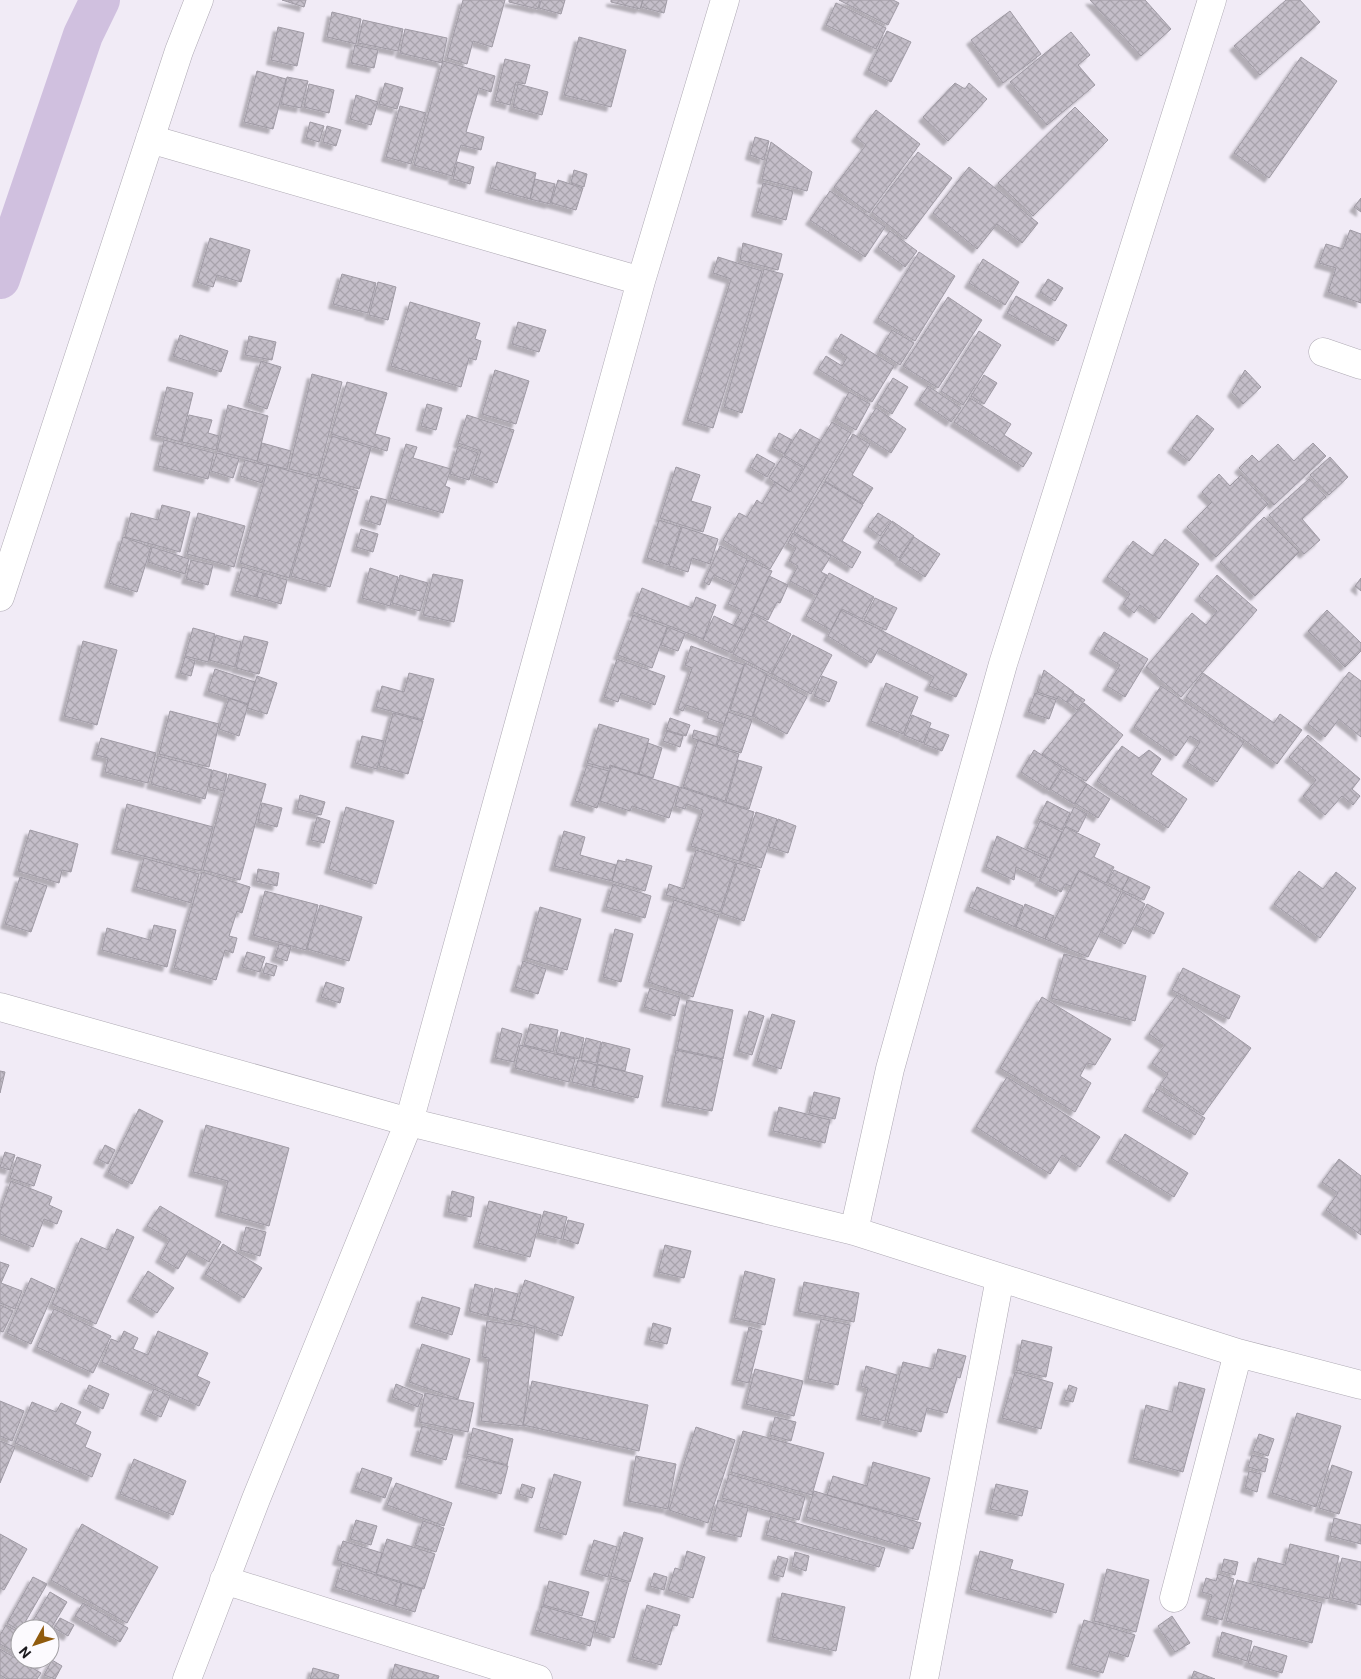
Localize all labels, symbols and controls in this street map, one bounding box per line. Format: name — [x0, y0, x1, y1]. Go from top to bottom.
north arrow — [10, 1619, 60, 1669]
text: N — [16, 1643, 34, 1661]

